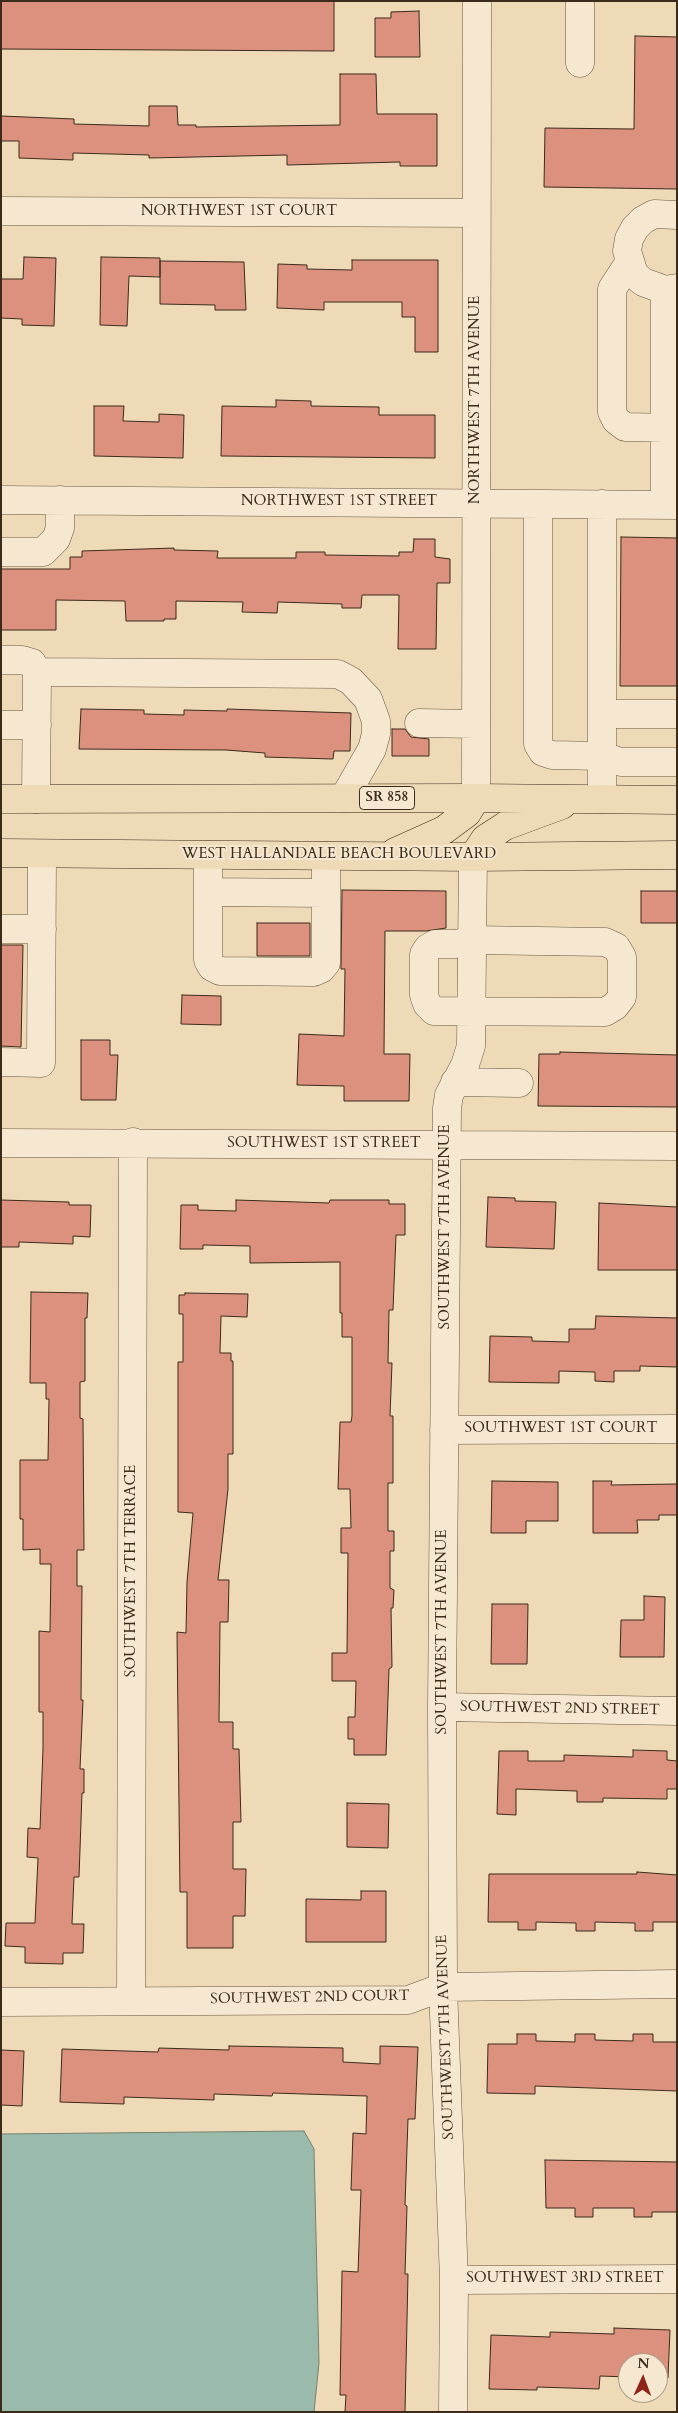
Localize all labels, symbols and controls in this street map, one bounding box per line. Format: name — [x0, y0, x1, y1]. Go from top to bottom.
street label: NORTHWEST 1ST COURT — [141, 203, 337, 221]
street label: NORTHWEST 7TH AVENUE — [467, 296, 485, 504]
street label: NORTHWEST 1ST STREET — [241, 493, 437, 511]
road number: SR 858 — [360, 786, 414, 810]
street label: WEST HALLANDALE BEACH BOULEVARD — [182, 846, 496, 864]
street label: SOUTHWEST 7TH AVENUE — [437, 1124, 455, 1330]
street label: SOUTHWEST 1ST STREET — [227, 1135, 421, 1153]
street label: SOUTHWEST 1ST COURT — [465, 1420, 657, 1438]
street label: SOUTHWEST 7TH TERRACE — [123, 1465, 141, 1677]
street label: SOUTHWEST 7TH AVENUE — [434, 1529, 452, 1735]
street label: SOUTHWEST 2ND STREET — [460, 1698, 660, 1720]
street label: SOUTHWEST 7TH AVENUE — [433, 1934, 459, 2140]
street label: SOUTHWEST 2ND COURT — [210, 1987, 410, 2009]
street label: SOUTHWEST 3RD STREET — [466, 2270, 664, 2288]
north arrow — [618, 2353, 668, 2403]
text: N — [637, 2354, 650, 2373]

